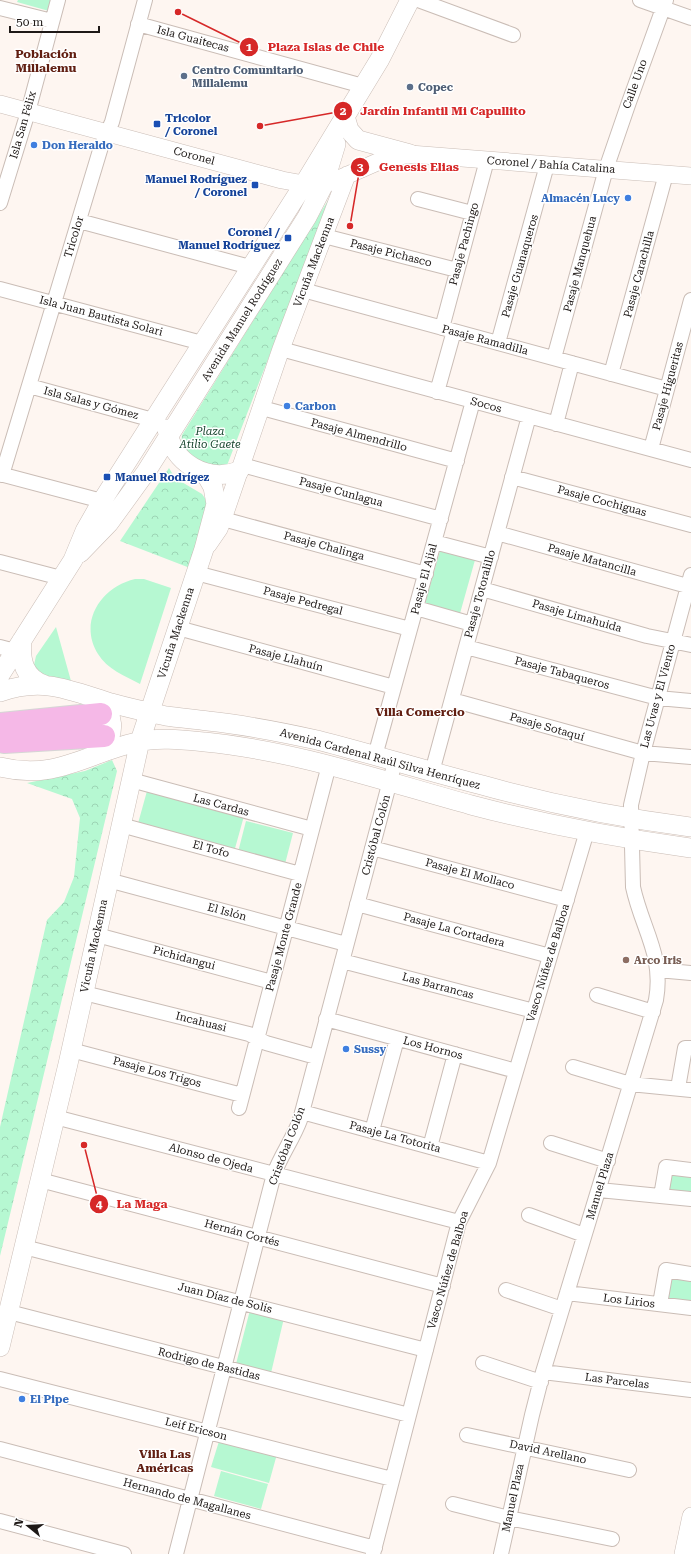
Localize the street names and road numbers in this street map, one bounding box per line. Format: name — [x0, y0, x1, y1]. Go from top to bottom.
street label: Isla Guaitecas — [156, 23, 230, 55]
street label: Calle Uno — [620, 57, 650, 111]
street label: Isla San Félix — [7, 89, 39, 160]
street label: Coronel — [172, 144, 217, 168]
street label: Coronel / Bahía Catalina — [486, 154, 616, 176]
street label: Pasaje Pachingo — [447, 201, 481, 287]
street label: Pasaje Guanaqueros — [499, 213, 541, 319]
street label: Tricolor — [62, 214, 87, 259]
street label: Pasaje Manquehua — [561, 214, 599, 314]
street label: Vicuña Mackenna — [291, 215, 337, 309]
street label: Pasaje Carachilla — [621, 229, 657, 319]
street label: Pasaje Pichasco — [349, 237, 434, 270]
street label: Avenida Manuel Rodríguez — [199, 256, 285, 384]
street label: Isla Juan Bautista Solari — [38, 293, 165, 339]
street label: Pasaje Ramadilla — [440, 322, 530, 358]
street label: Pasaje Higueritas — [650, 340, 686, 432]
street label: Isla Salas y Gómez — [42, 384, 140, 422]
street label: Socos — [469, 395, 503, 415]
street label: Pasaje Almendrillo — [309, 416, 409, 454]
street label: Pasaje Cunlagua — [298, 475, 384, 509]
street label: Pasaje Cochiguas — [556, 483, 648, 519]
street label: Pasaje Chalinga — [282, 529, 366, 563]
street label: Pasaje El Ajial — [408, 541, 440, 616]
street label: Pasaje Matancilla — [546, 541, 638, 579]
street label: Pasaje Totoralillo — [462, 548, 498, 640]
street label: Pasaje Pedregal — [262, 584, 345, 618]
street label: Vicuña Mackenna — [155, 586, 197, 680]
street label: Pasaje Limahuida — [531, 597, 623, 635]
street label: Pasaje Llahuín — [247, 642, 325, 674]
street label: Las Uvas y El Viento — [638, 642, 678, 749]
street label: Pasaje Tabaqueros — [513, 654, 611, 692]
street label: Pasaje Sotaquí — [508, 710, 586, 744]
street label: Avenida Cardenal Raúl Silva Henríquez — [278, 726, 482, 792]
street label: Las Cardas — [192, 791, 250, 819]
street label: Cristóbal Colón — [359, 793, 393, 877]
street label: El Tofo — [191, 838, 231, 860]
street label: Pasaje El Mollaco — [424, 856, 516, 892]
street label: Pasaje Monte Grande — [263, 881, 305, 993]
street label: Vicuña Mackenna — [78, 898, 110, 994]
street label: El Islón — [206, 901, 248, 923]
street label: Vasco Núñez de Balboa — [524, 902, 572, 1024]
street label: Pasaje La Cortadera — [402, 910, 506, 950]
street label: Pichidangui — [151, 943, 217, 973]
street label: Las Barrancas — [401, 970, 475, 1002]
street label: Incahuasi — [174, 1009, 228, 1035]
street label: Los Hornos — [402, 1034, 464, 1062]
street label: Pasaje Los Trigos — [111, 1054, 203, 1090]
street label: Cristóbal Colón — [266, 1105, 308, 1187]
street label: Pasaje La Totorita — [348, 1119, 442, 1155]
street label: Alonso de Ojeda — [167, 1140, 255, 1176]
street label: Manuel Plaza — [584, 1151, 616, 1221]
street label: Vasco Núñez de Balboa — [425, 1209, 471, 1331]
street label: Hernán Cortés — [203, 1217, 281, 1249]
street label: Juan Díaz de Solís — [177, 1280, 273, 1316]
street label: Los Lirios — [602, 1291, 656, 1311]
street label: Rodrigo de Bastidas — [156, 1345, 262, 1383]
street label: Las Parcelas — [584, 1371, 650, 1391]
street label: Leif Ericson — [163, 1415, 229, 1443]
street label: David Arellano — [508, 1437, 588, 1467]
street label: Manuel Plaza — [499, 1462, 527, 1533]
street label: Hernando de Magallanes — [122, 1476, 252, 1522]

